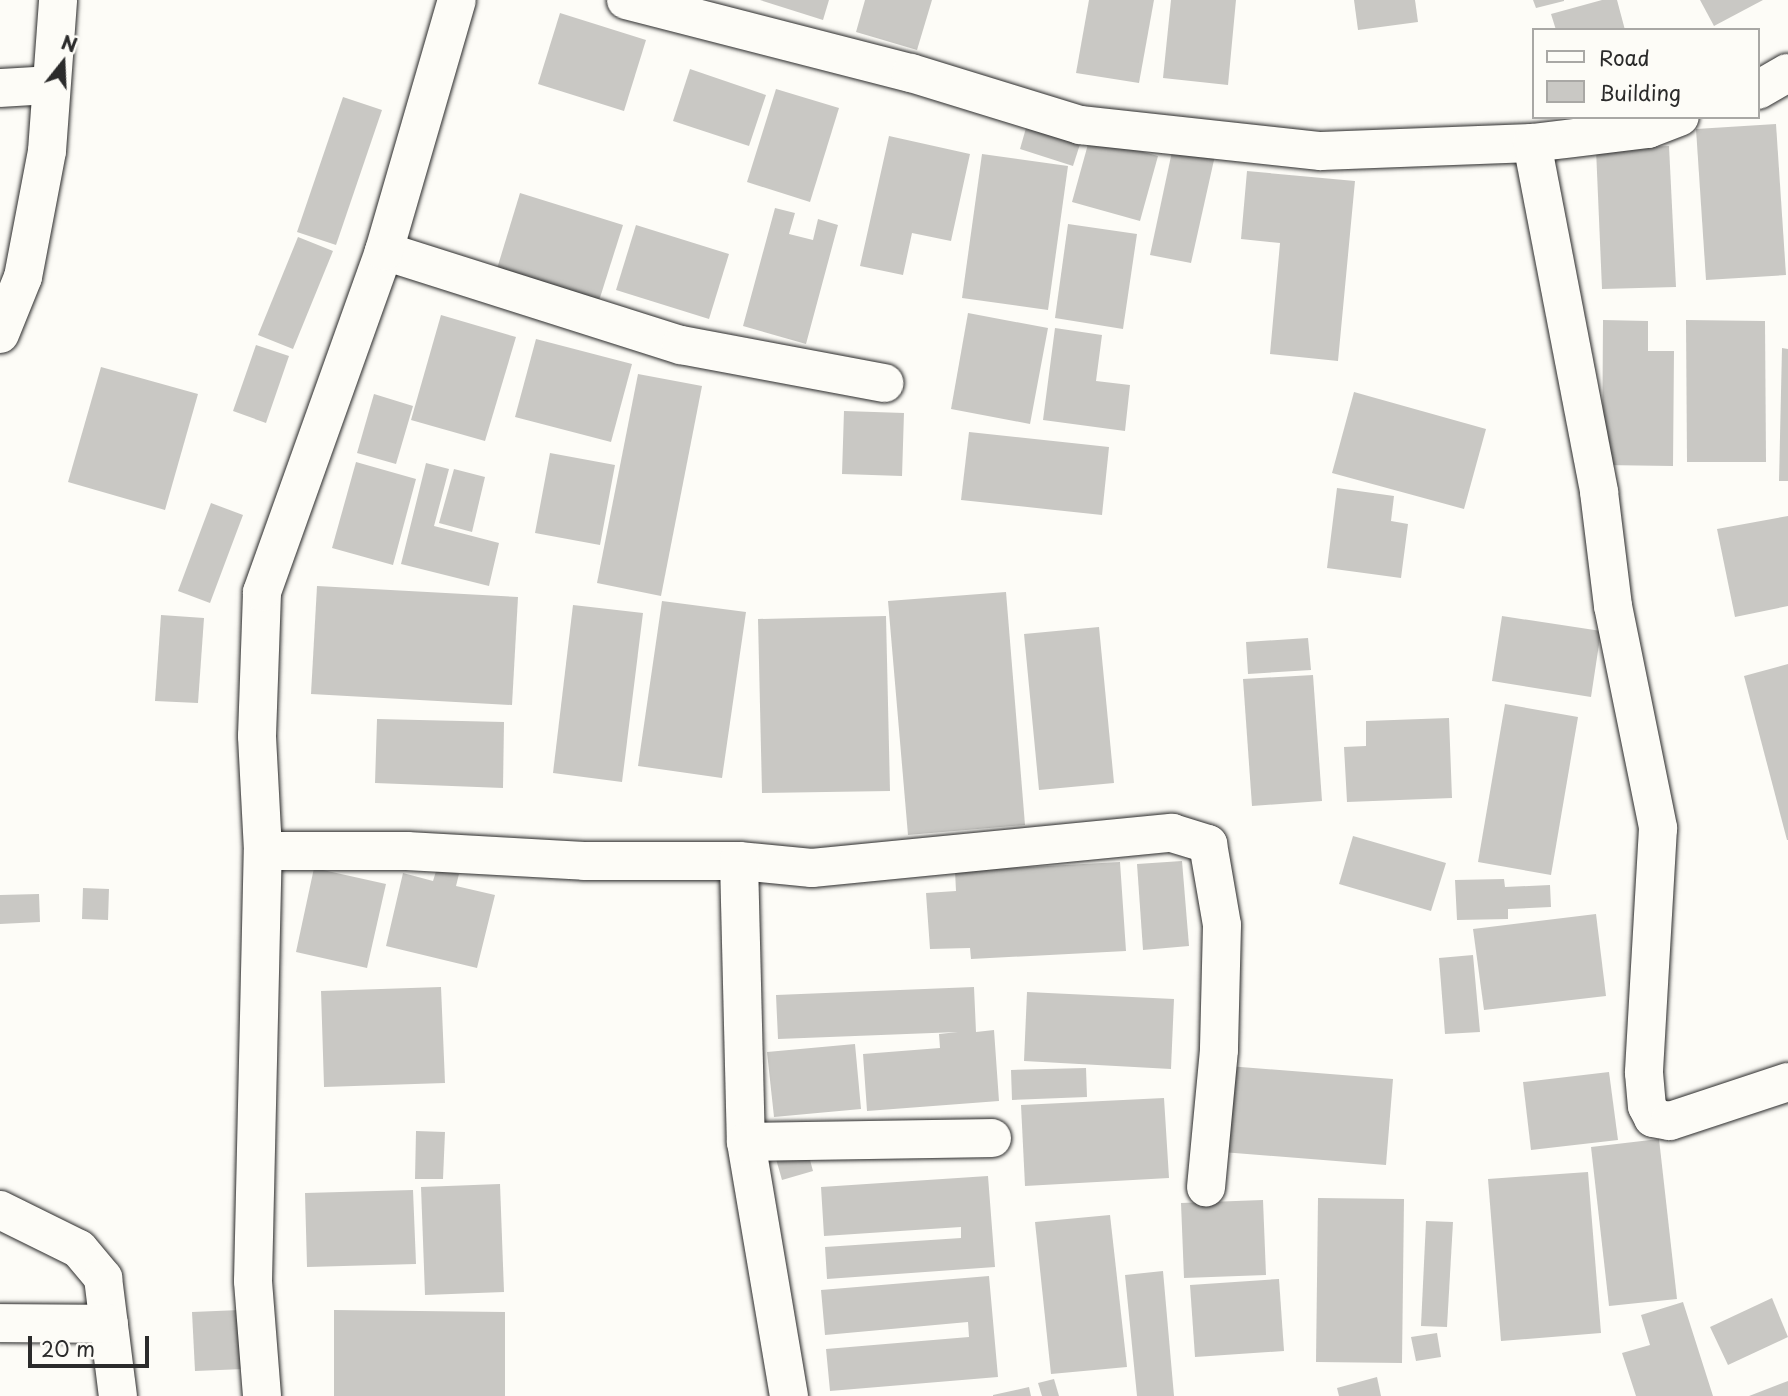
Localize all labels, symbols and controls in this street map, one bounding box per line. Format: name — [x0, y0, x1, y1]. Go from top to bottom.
text: N — [58, 27, 81, 59]
north arrow — [28, 28, 98, 98]
legend — [1532, 28, 1760, 119]
text: Road — [1599, 41, 1650, 73]
text: Building — [1599, 76, 1681, 108]
scale bar — [32, 1322, 152, 1366]
text: 20 m — [41, 1332, 95, 1364]

